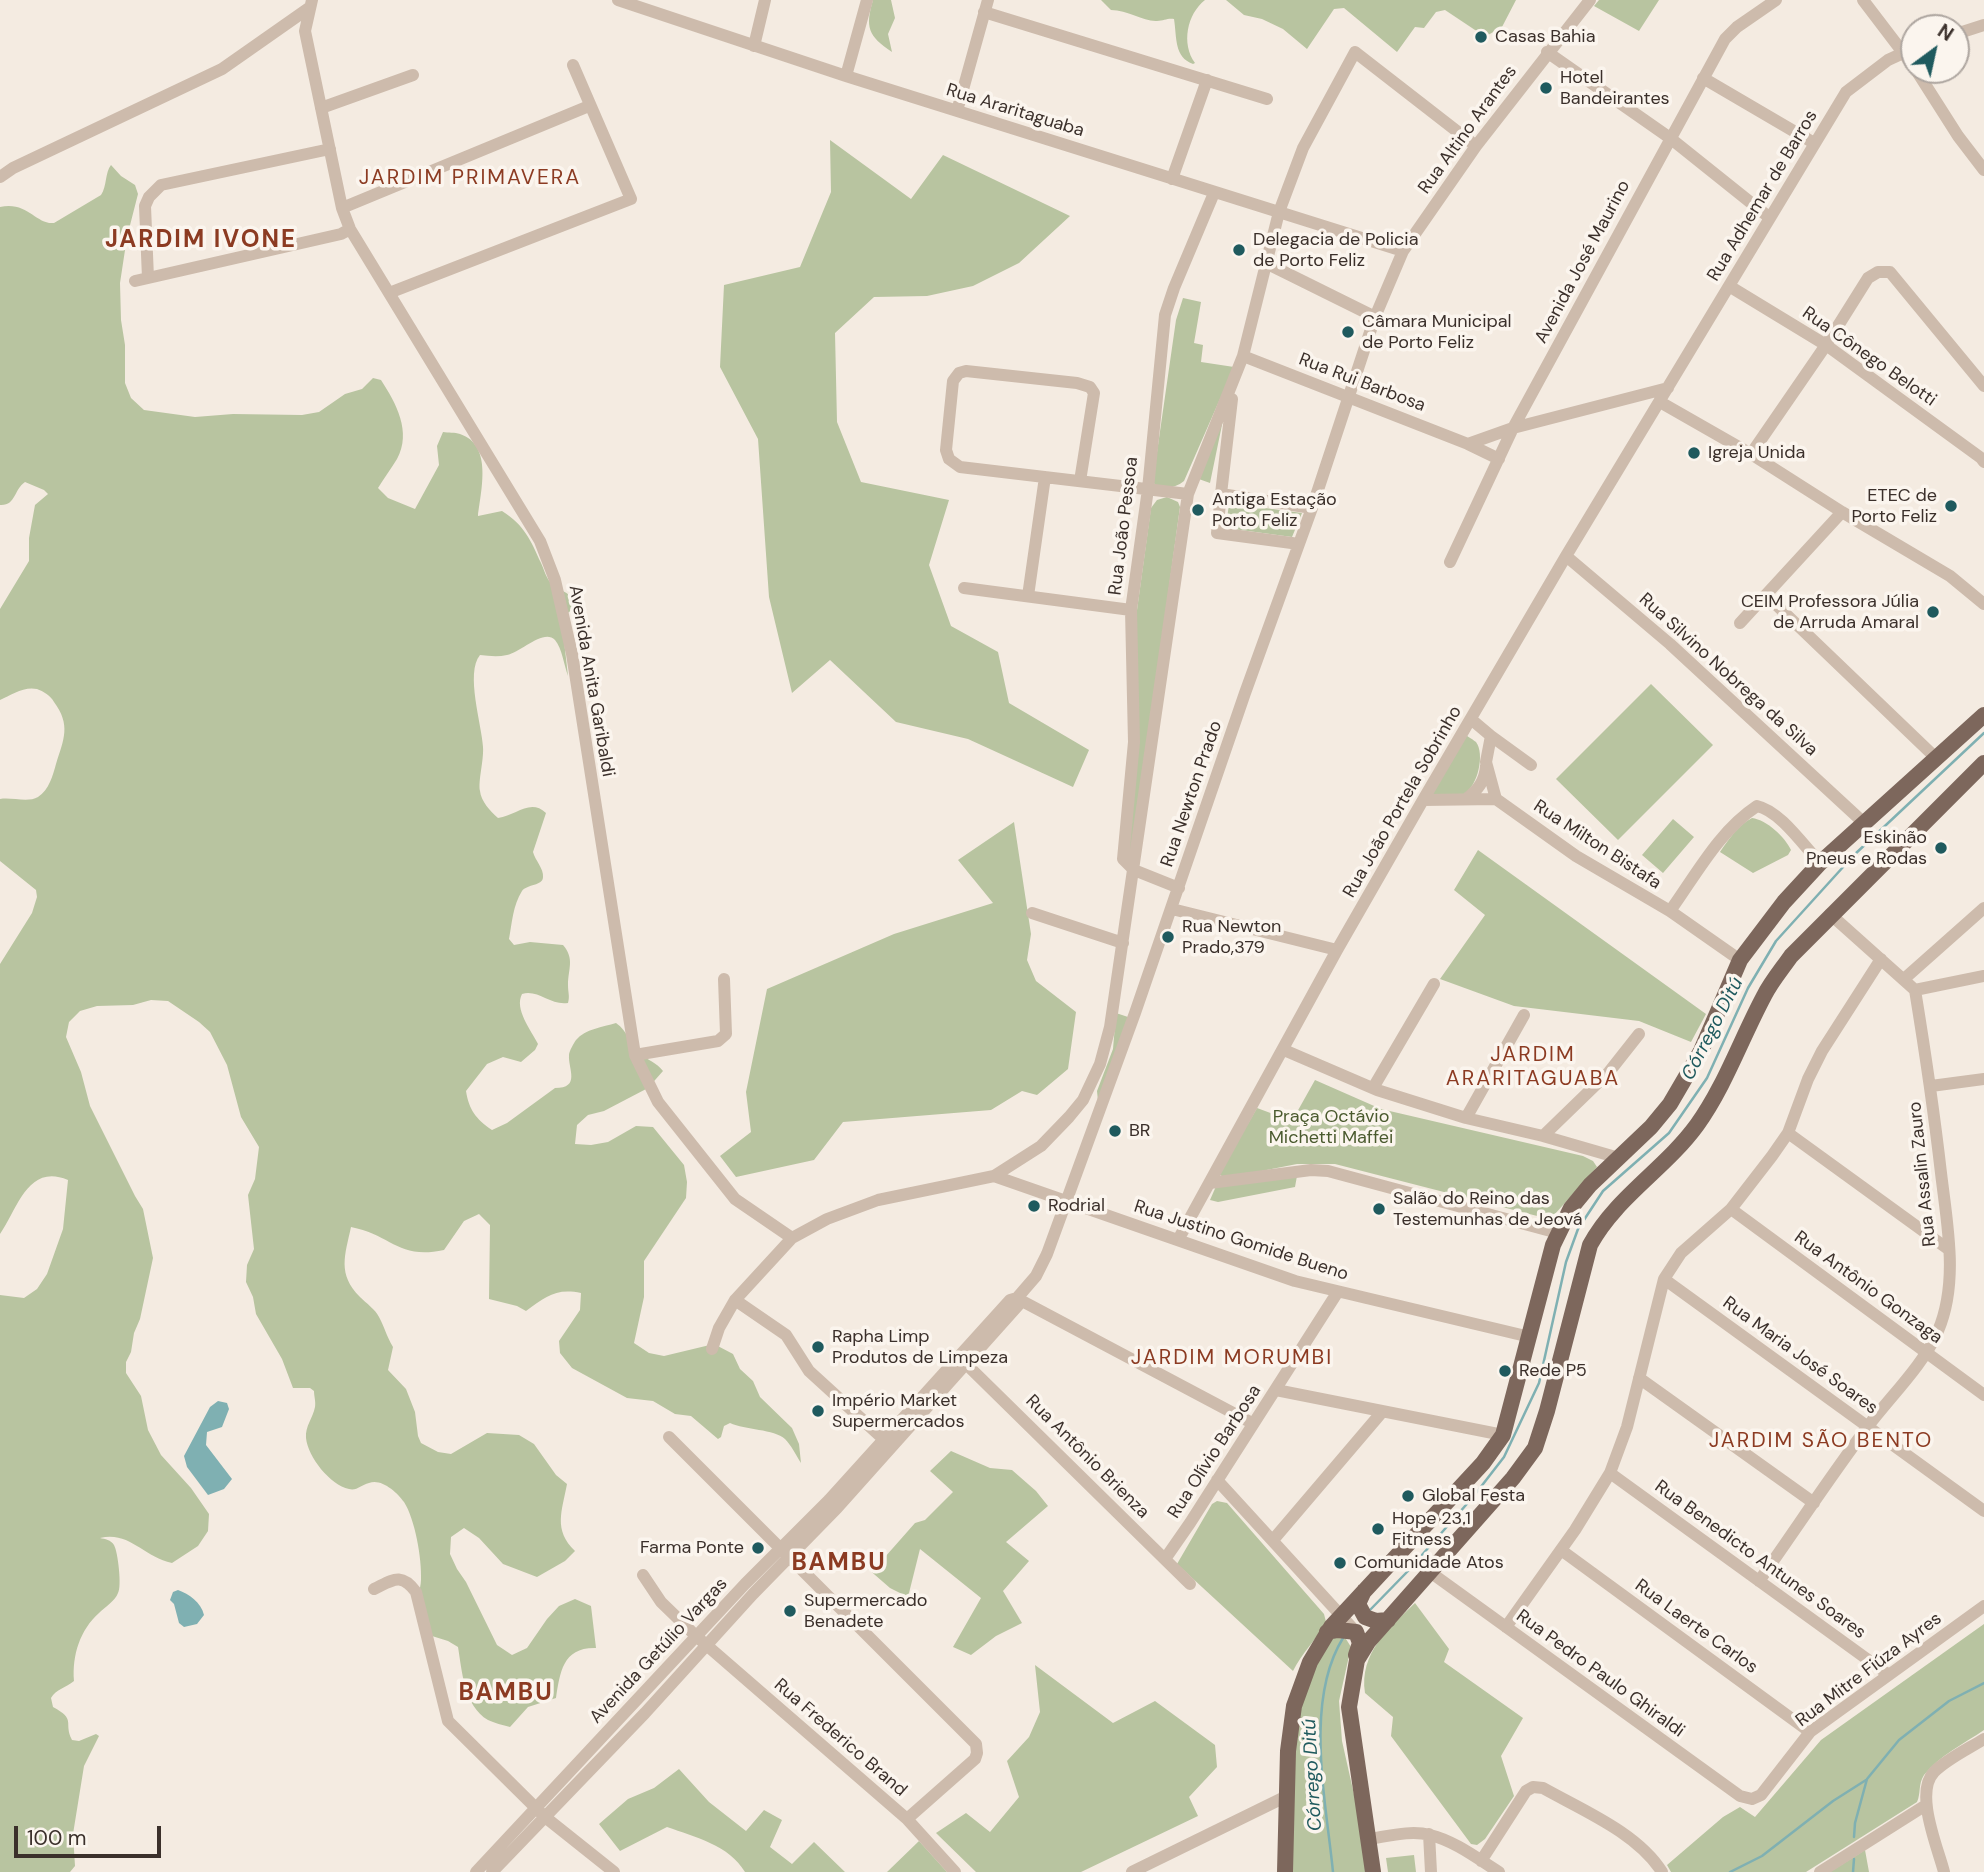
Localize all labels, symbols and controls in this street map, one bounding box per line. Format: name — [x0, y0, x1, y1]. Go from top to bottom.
north arrow — [1900, 14, 1970, 84]
text: N — [1933, 18, 1958, 47]
place label: Casas Bahia — [1495, 26, 1595, 48]
marker: Casas Bahia — [1473, 29, 1489, 45]
street label: Rua Altino Arantes — [1414, 62, 1522, 198]
place label: Hotel Bandeirantes — [1560, 67, 1670, 110]
street label: Rua Araritaguaba — [943, 80, 1087, 142]
marker: Hotel Bandeirantes — [1538, 80, 1554, 96]
street label: Rua Adhemar de Barros — [1703, 107, 1823, 285]
district label: JARDIM PRIMAVERA — [361, 165, 579, 191]
street label: Avenida José Maurino — [1531, 177, 1635, 347]
district label: JARDIM IVONE — [106, 227, 296, 255]
place label: Delegacia de Policia de Porto Feliz — [1253, 229, 1418, 272]
marker: Delegacia de Policia de Porto Feliz — [1231, 242, 1247, 258]
street label: Rua Cônego Belotti — [1798, 303, 1940, 411]
place label: Câmara Municipal de Porto Feliz — [1362, 311, 1512, 354]
marker: Câmara Municipal de Porto Feliz — [1340, 324, 1356, 340]
street label: Rua Rui Barbosa — [1296, 349, 1428, 417]
place label: Igreja Unida — [1708, 442, 1805, 464]
marker: Igreja Unida — [1686, 445, 1702, 461]
street label: Rua João Pessoa — [1105, 456, 1143, 596]
place label: ETEC de Porto Feliz — [1851, 485, 1937, 528]
place label: Antiga Estação Porto Feliz — [1212, 489, 1337, 532]
marker: ETEC de Porto Feliz — [1943, 498, 1959, 514]
marker: Antiga Estação Porto Feliz — [1190, 502, 1206, 518]
street label: Avenida Anita Garibaldi — [564, 584, 618, 778]
street label: Rua Silvino Nobrega da Silva — [1634, 589, 1822, 761]
place label: CEIM Professora Júlia de Arruda Amaral — [1741, 591, 1919, 634]
marker: CEIM Professora Júlia de Arruda Amaral — [1925, 604, 1941, 620]
street label: Rua João Portela Sobrinho — [1339, 702, 1467, 902]
street label: Rua Newton Prado — [1157, 718, 1227, 870]
street label: Rua Milton Bistafa — [1529, 796, 1665, 894]
place label: Eskinão Pneus e Rodas — [1806, 827, 1927, 870]
marker: Eskinão Pneus e Rodas — [1933, 840, 1949, 856]
place label: Rua Newton Prado,379 — [1182, 916, 1281, 958]
marker: Rua Newton Prado,379 — [1160, 929, 1176, 945]
water label: Córrego Ditú — [1677, 974, 1749, 1084]
district label: JARDIM ARARITAGUABA — [1447, 1042, 1619, 1092]
street label: Rua Assalin Zauro — [1905, 1100, 1941, 1248]
park label: Praça Octávio Michetti Maffei — [1269, 1106, 1393, 1148]
place label: BR — [1129, 1120, 1151, 1142]
marker: BR — [1107, 1123, 1123, 1139]
place label: Salão do Reino das Testemunhas de Jeová — [1393, 1188, 1583, 1230]
place label: Rodrial — [1048, 1195, 1105, 1217]
street label: Rua Justino Gomide Bueno — [1131, 1196, 1351, 1286]
marker: Rodrial — [1026, 1198, 1042, 1214]
marker: Salão do Reino das Testemunhas de Jeová — [1371, 1201, 1387, 1217]
street label: Rua Antônio Gonzaga — [1790, 1227, 1946, 1349]
street label: Rua Maria José Soares — [1718, 1293, 1882, 1419]
place label: Rapha Limp Produtos de Limpeza — [832, 1326, 1008, 1368]
marker: Rapha Limp Produtos de Limpeza — [810, 1339, 826, 1355]
district label: JARDIM MORUMBI — [1133, 1345, 1331, 1371]
place label: Rede P5 — [1519, 1360, 1587, 1382]
marker: Rede P5 — [1497, 1363, 1513, 1379]
street label: Rua Olívio Barbosa — [1164, 1381, 1266, 1523]
place label: Império Market Supermercados — [832, 1390, 965, 1432]
street label: Rua Antônio Brienza — [1021, 1391, 1153, 1523]
marker: Império Market Supermercados — [810, 1403, 826, 1419]
district label: JARDIM SÃO BENTO — [1711, 1428, 1931, 1454]
street label: Rua Benedicto Antunes Soares — [1650, 1476, 1870, 1644]
place label: Global Festa — [1422, 1485, 1525, 1507]
marker: Global Festa — [1400, 1488, 1416, 1504]
place label: Hope 23.1 Fitness — [1392, 1508, 1471, 1550]
marker: Hope 23.1 Fitness — [1370, 1521, 1386, 1537]
place label: Farma Ponte — [640, 1537, 744, 1559]
marker: Farma Ponte — [750, 1540, 766, 1556]
district label: BAMBU — [792, 1550, 886, 1578]
place label: Comunidade Atos — [1354, 1552, 1504, 1574]
marker: Comunidade Atos — [1332, 1555, 1348, 1571]
street label: Avenida Getúlio Vargas — [586, 1574, 732, 1728]
street label: Rua Laerte Carlos — [1630, 1575, 1762, 1679]
place label: Supermercado Benadete — [804, 1590, 928, 1632]
marker: Supermercado Benadete — [782, 1603, 798, 1619]
street label: Rua Pedro Paulo Ghiraldi — [1512, 1606, 1688, 1742]
street label: Rua Mitre Fiúza Ayres — [1792, 1608, 1946, 1732]
street label: Rua Frederico Brand — [769, 1674, 911, 1802]
district label: BAMBU — [459, 1680, 553, 1708]
water label: Córrego Ditú — [1299, 1718, 1327, 1832]
scale bar — [18, 1812, 164, 1856]
text: 100 m — [27, 1824, 87, 1852]

